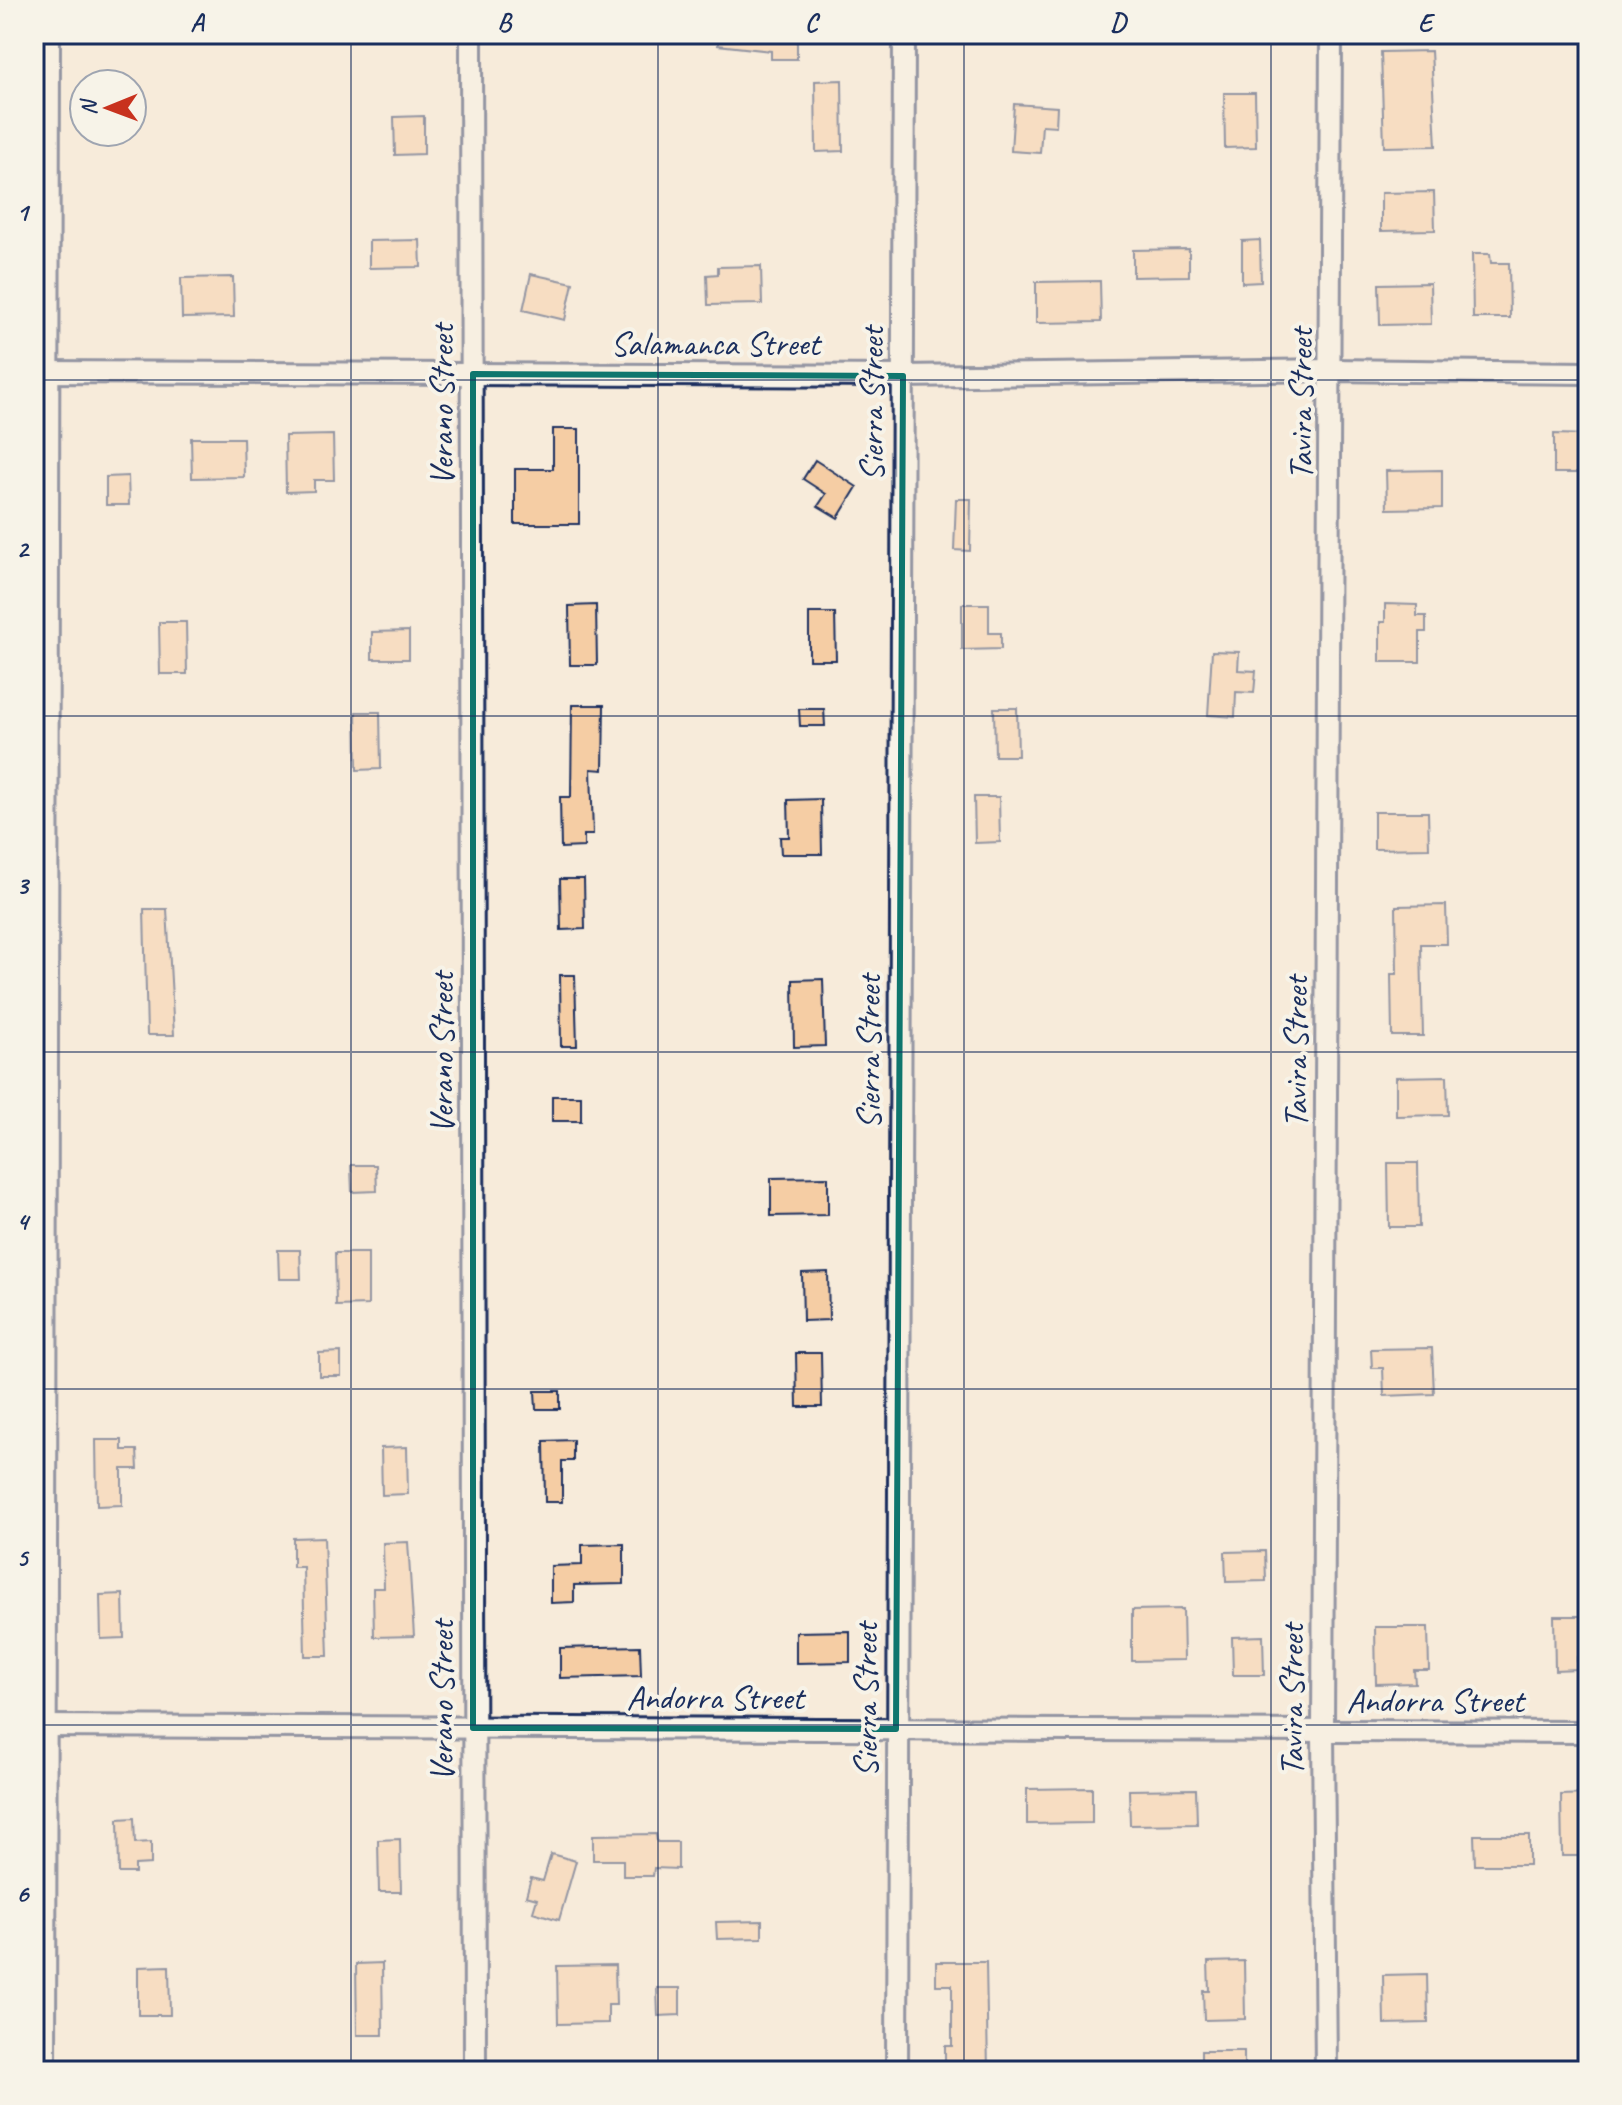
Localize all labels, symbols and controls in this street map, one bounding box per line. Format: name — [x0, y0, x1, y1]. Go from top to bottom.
text: A — [190, 6, 205, 39]
text: B — [497, 6, 513, 39]
text: C — [805, 6, 821, 39]
text: D — [1110, 6, 1128, 39]
text: E — [1418, 6, 1436, 39]
north arrow — [68, 68, 148, 148]
text: N — [75, 98, 103, 115]
text: 1 — [16, 196, 31, 229]
street label: Verano Street — [420, 321, 463, 486]
street label: Salamanca Street — [611, 322, 823, 365]
street label: Sierra Street — [850, 323, 893, 481]
street label: Tavira Street — [1279, 324, 1322, 480]
text: 2 — [16, 532, 30, 565]
text: 3 — [16, 869, 30, 902]
street label: Verano Street — [420, 969, 463, 1134]
street label: Sierra Street — [847, 971, 890, 1129]
street label: Tavira Street — [1274, 972, 1317, 1128]
text: 4 — [16, 1205, 31, 1238]
text: 5 — [16, 1541, 30, 1574]
street label: Verano Street — [420, 1617, 463, 1782]
street label: Sierra Street — [844, 1619, 887, 1777]
street label: Tavira Street — [1270, 1620, 1313, 1776]
street label: Andorra Street — [626, 1676, 807, 1719]
street label: Andorra Street — [1346, 1679, 1527, 1722]
text: 6 — [16, 1877, 30, 1910]

